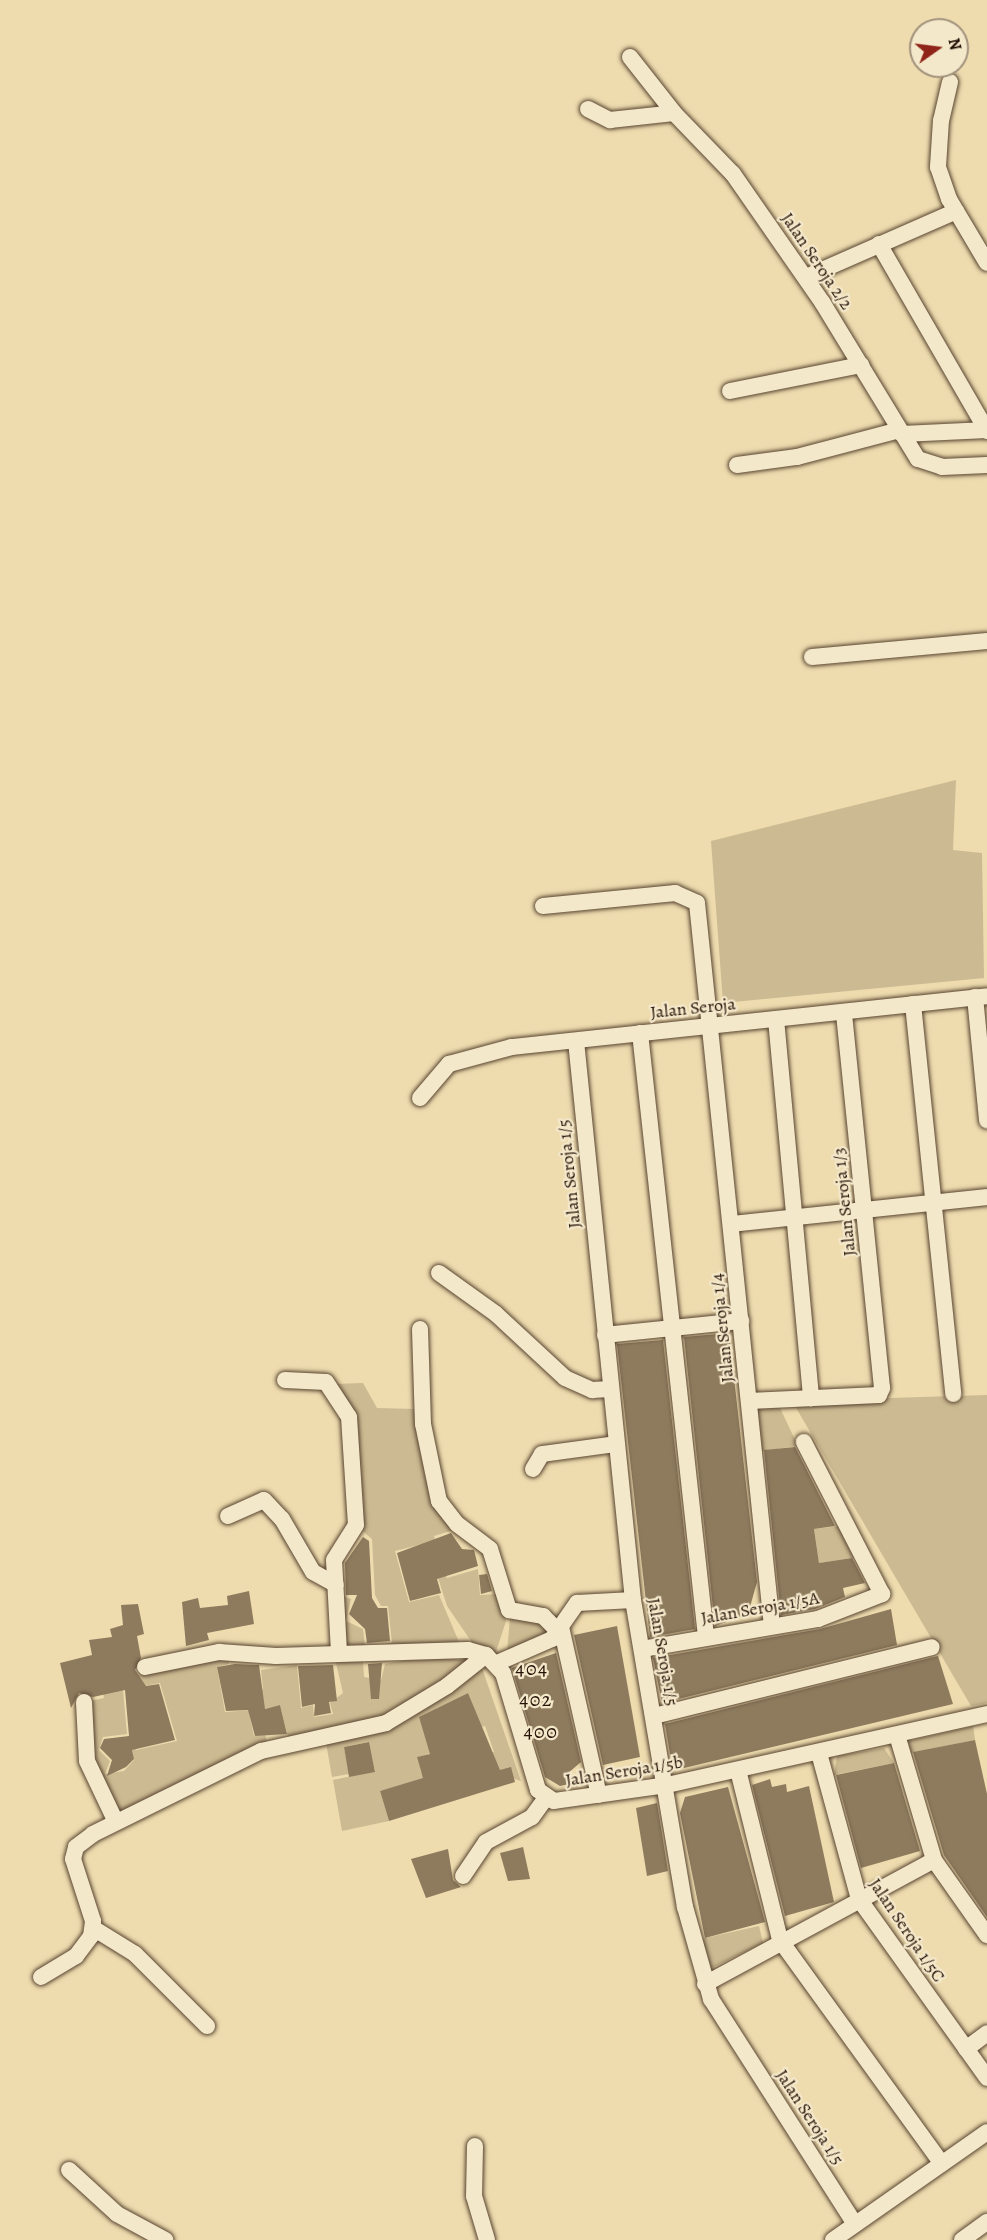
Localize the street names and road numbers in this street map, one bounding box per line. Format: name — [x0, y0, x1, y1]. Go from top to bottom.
street label: Jalan Seroja 2/2 — [777, 208, 857, 314]
street label: Jalan Seroja — [649, 993, 737, 1023]
street label: Jalan Seroja 1/5 — [553, 1119, 585, 1229]
street label: Jalan Seroja 1/3 — [828, 1147, 860, 1257]
street label: Jalan Seroja 1/4 — [706, 1272, 738, 1384]
street label: Jalan Seroja 1/5A — [699, 1587, 821, 1629]
street label: Jalan Seroja 1/5 — [643, 1596, 683, 1708]
street label: Jalan Seroja 1/5b — [564, 1751, 684, 1791]
street label: Jalan Seroja 1/5C — [864, 1874, 950, 1986]
street label: Jalan Seroja 1/5 — [771, 2065, 849, 2169]

